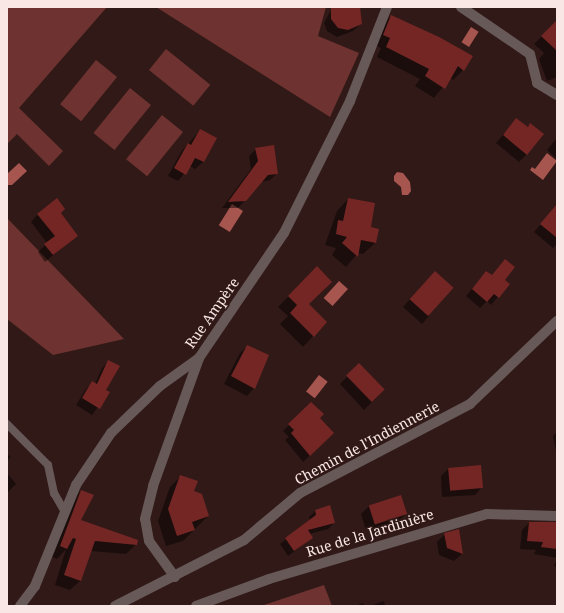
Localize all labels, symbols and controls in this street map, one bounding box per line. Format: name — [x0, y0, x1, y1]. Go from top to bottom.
street label: Rue Ampère — [181, 274, 243, 352]
street label: Chemin de l'Indiennerie — [292, 398, 442, 488]
street label: Rue de la Jardinière — [304, 506, 436, 560]

